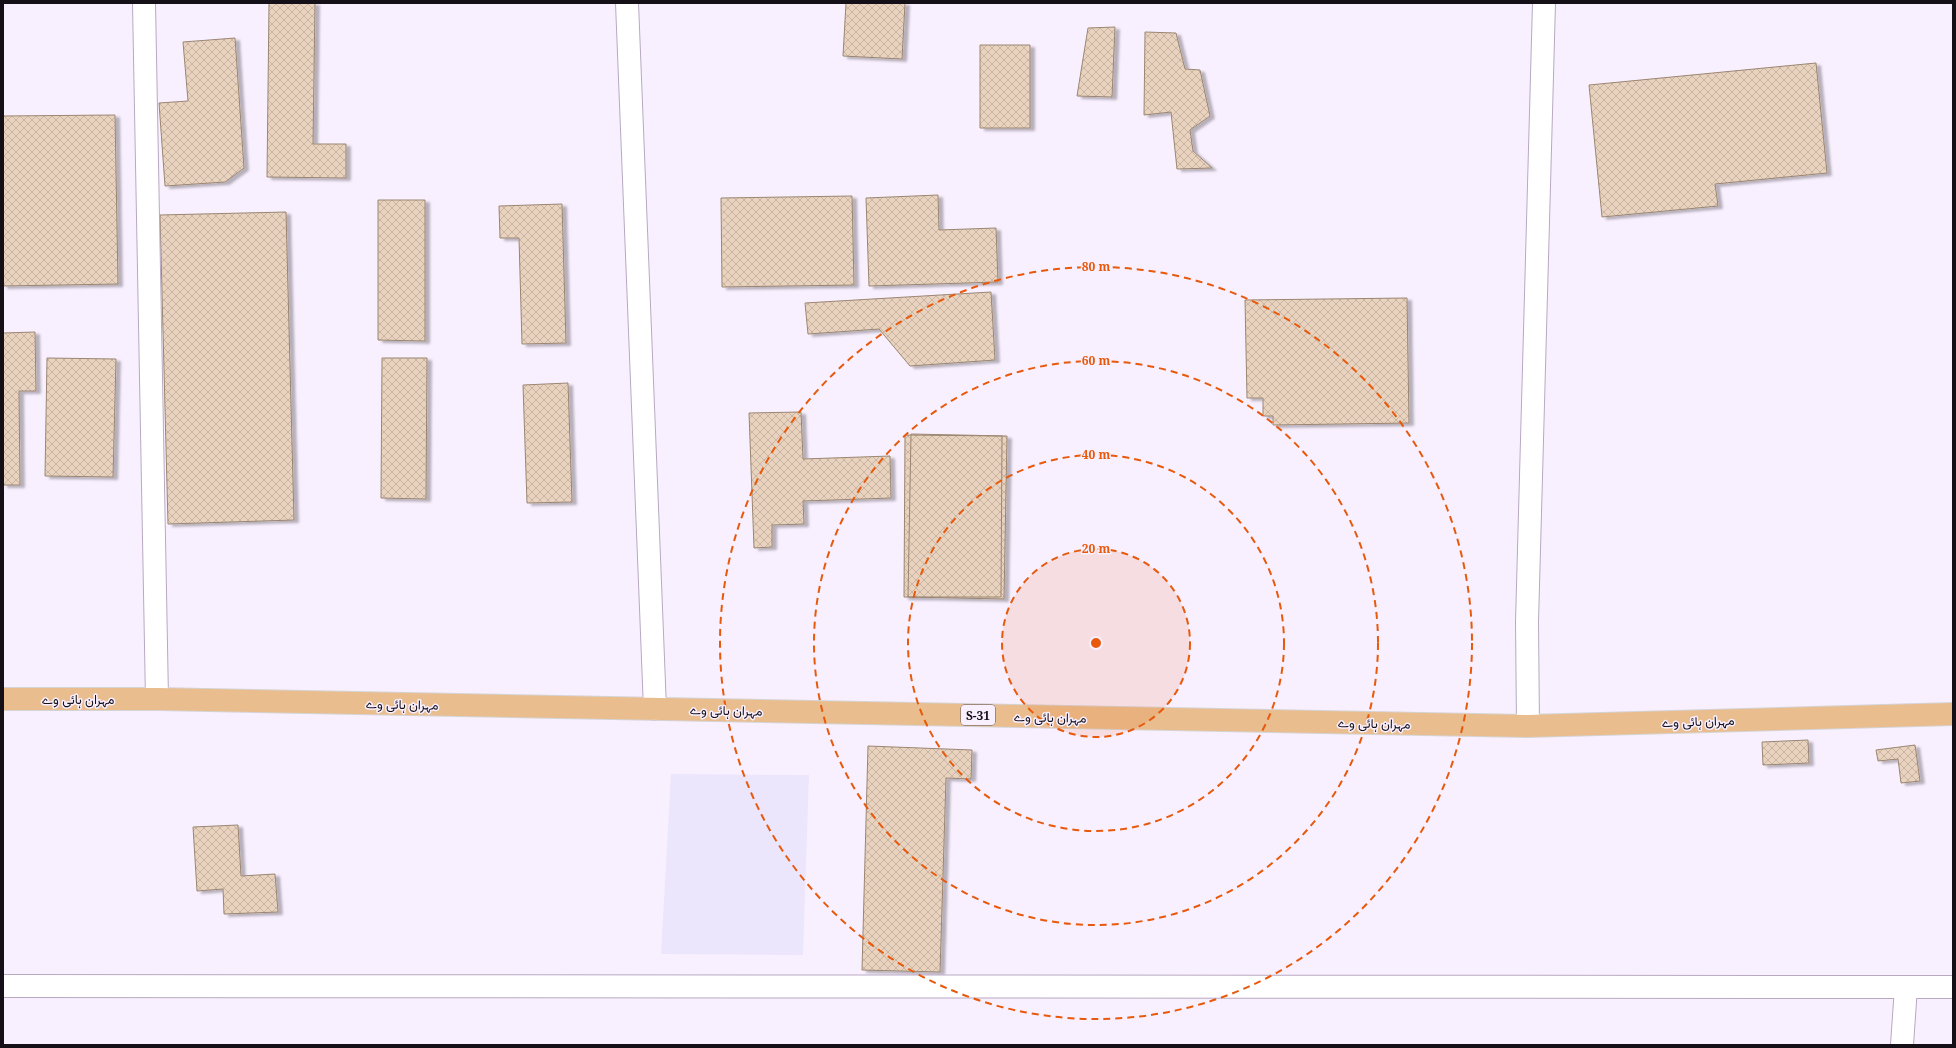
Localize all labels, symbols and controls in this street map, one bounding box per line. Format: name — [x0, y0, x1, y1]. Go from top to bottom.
text: 80 m — [1082, 258, 1110, 275]
text: 60 m — [1082, 352, 1110, 369]
text: 40 m — [1082, 446, 1110, 463]
text: 20 m — [1082, 540, 1110, 557]
centre of rings — [1089, 636, 1103, 650]
street label: مہران ہائی وے — [42, 690, 115, 709]
street label: مہران ہائی وے — [365, 694, 439, 715]
street label: مہران ہائی وے — [689, 700, 763, 721]
road number: S-31 — [961, 705, 995, 725]
street label: مہران ہائی وے — [1013, 707, 1087, 728]
street label: مہران ہائی وے — [1661, 711, 1735, 732]
street label: مہران ہائی وے — [1337, 713, 1411, 734]

